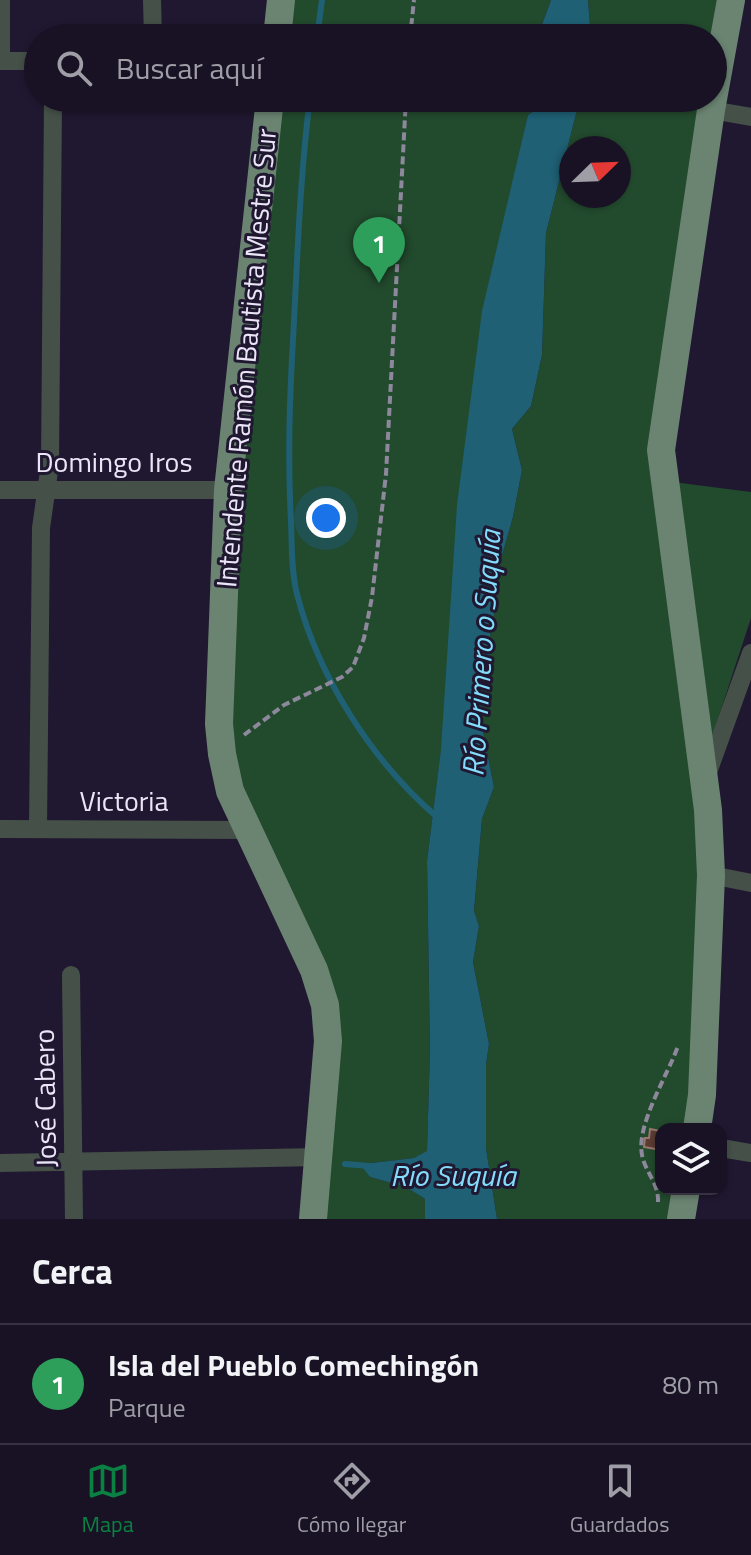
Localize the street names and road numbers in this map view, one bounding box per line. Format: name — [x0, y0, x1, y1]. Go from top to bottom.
street label: Intendente Ramón Bautista Mestre Sur — [204, 126, 287, 589]
street label: Domingo Iros — [36, 440, 192, 483]
street label: Victoria — [79, 779, 169, 822]
street label: José Cabero — [22, 1028, 67, 1168]

